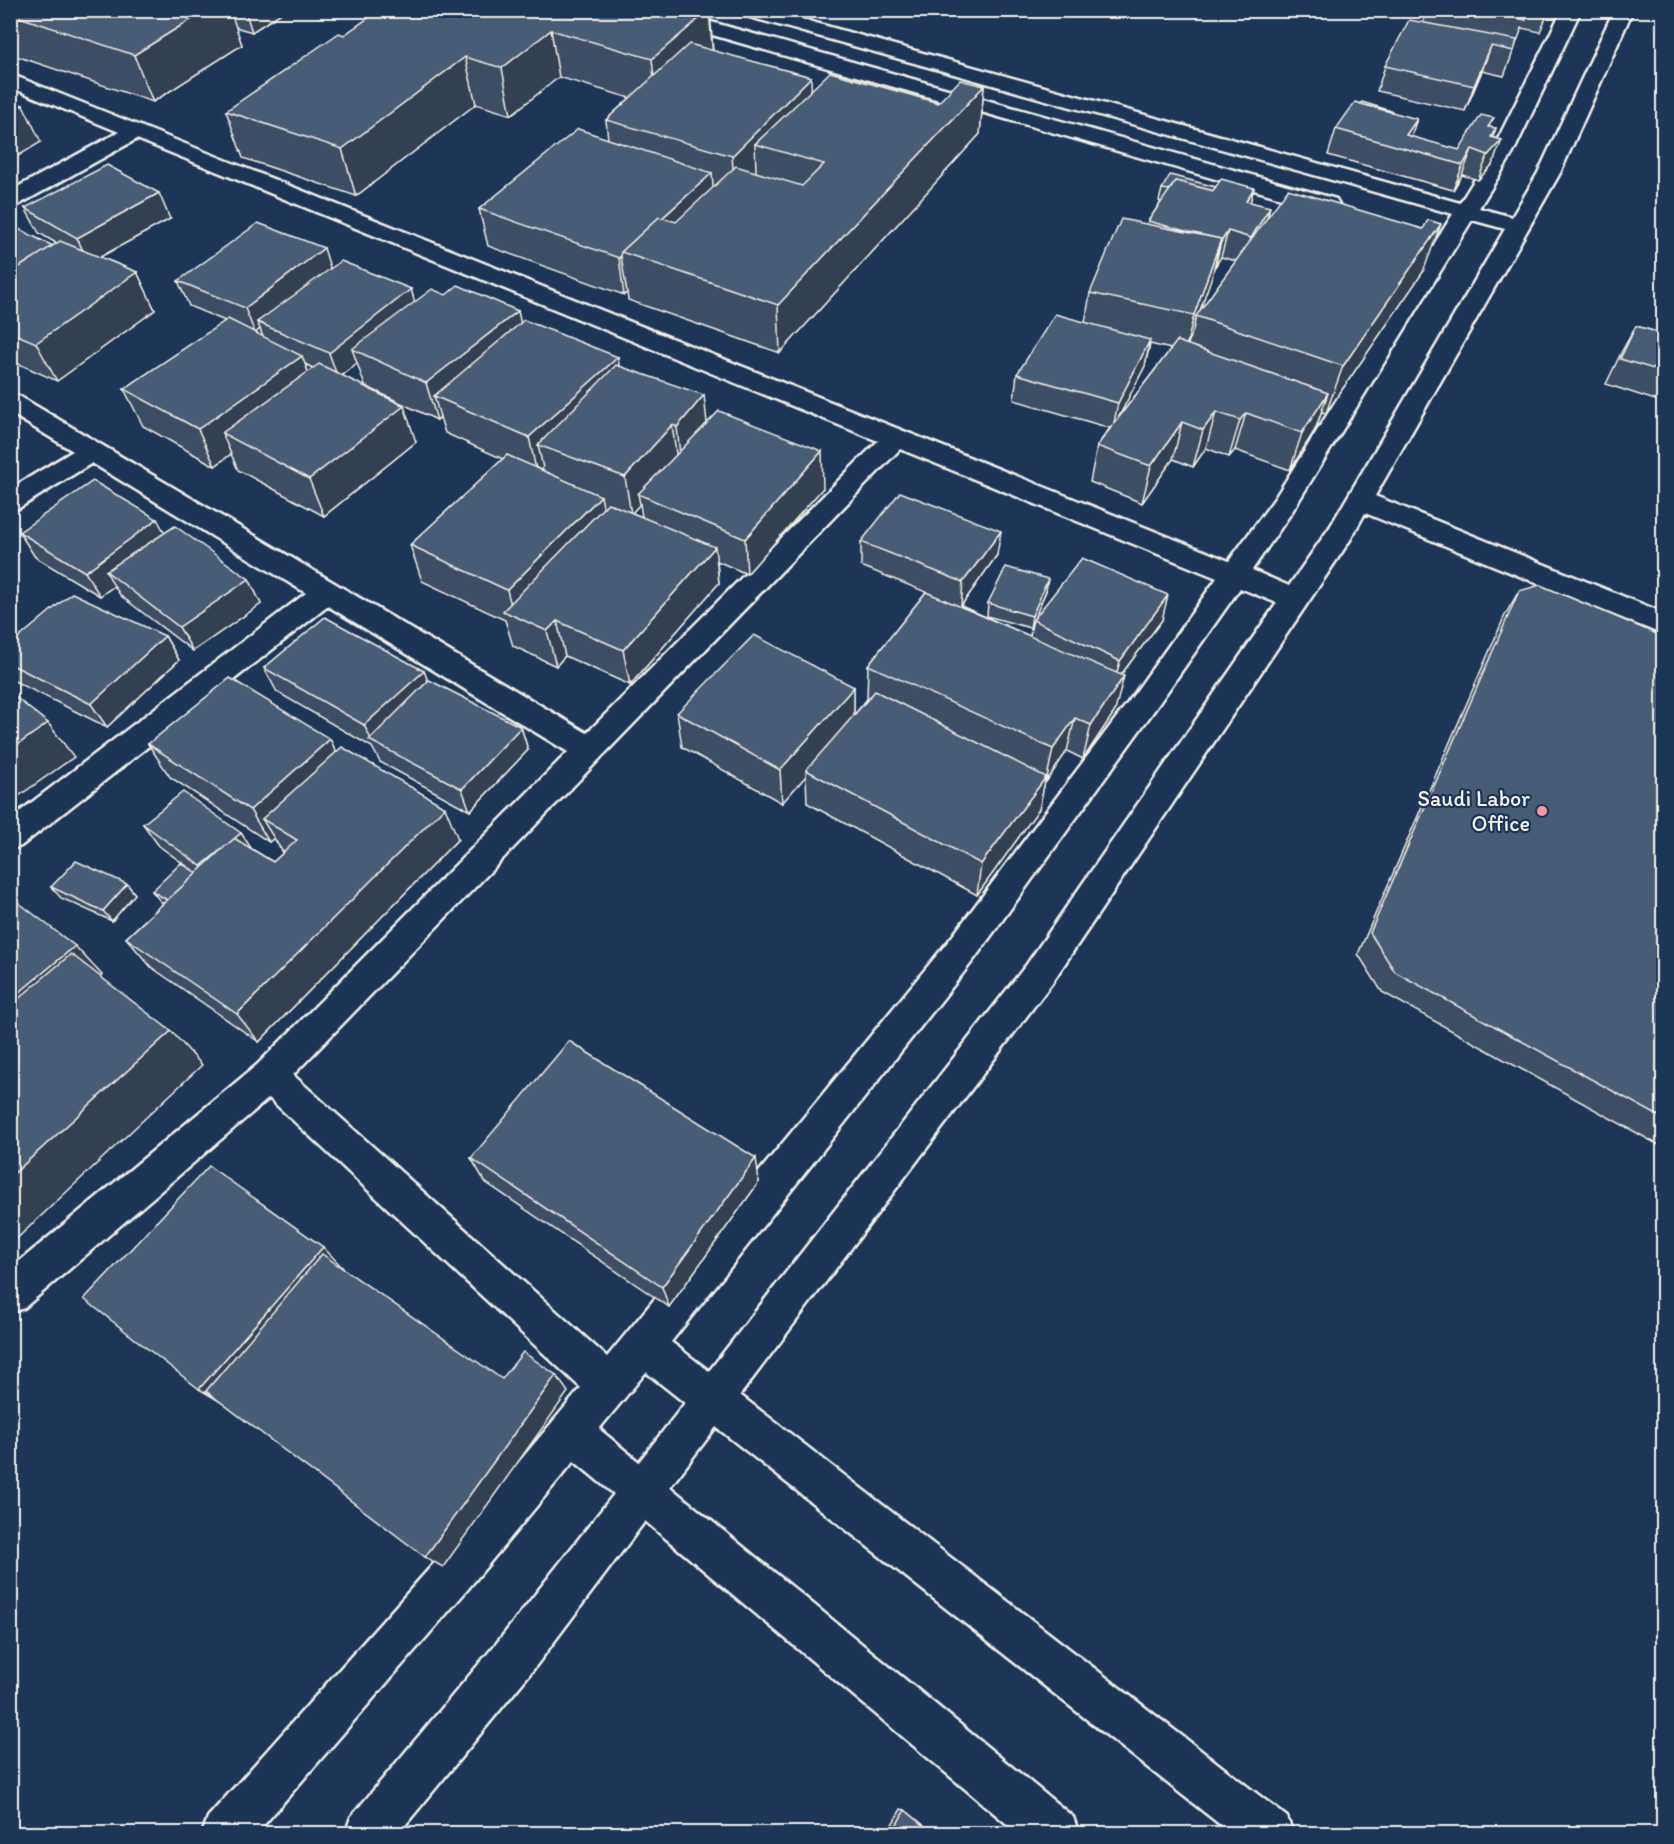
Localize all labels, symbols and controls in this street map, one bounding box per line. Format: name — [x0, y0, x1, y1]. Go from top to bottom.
place label: Saudi Labor Office — [1418, 785, 1530, 837]
marker: Saudi Labor Office — [1535, 804, 1549, 818]

